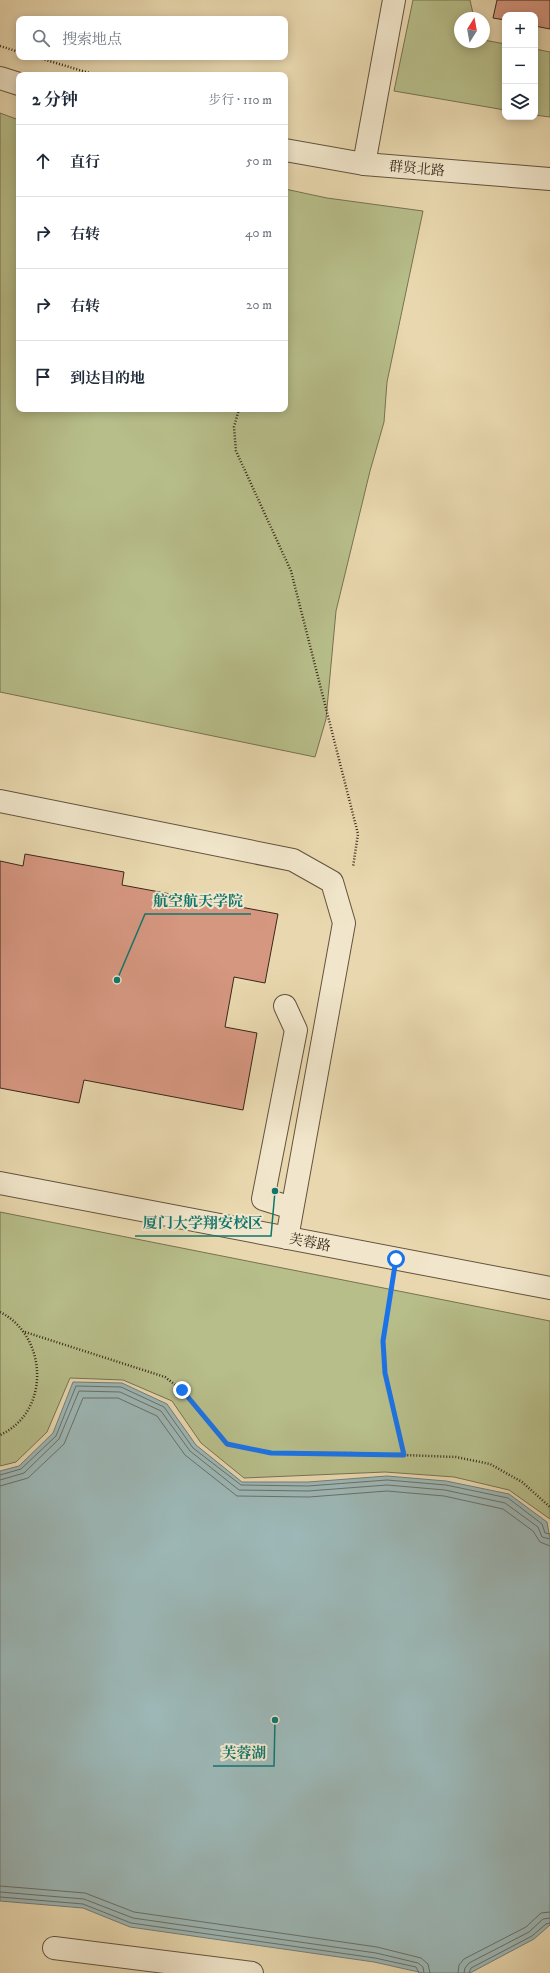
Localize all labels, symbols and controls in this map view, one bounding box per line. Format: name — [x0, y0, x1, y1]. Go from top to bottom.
north arrow — [454, 12, 490, 48]
map controls — [502, 12, 538, 120]
button: + — [502, 12, 538, 48]
search box — [16, 16, 288, 60]
icon: search — [30, 27, 52, 49]
text: 搜索地点 — [62, 30, 122, 49]
button: − — [502, 48, 538, 84]
button: layers — [502, 84, 538, 120]
text: 2 分钟 — [32, 89, 78, 111]
text: 步行 · 110 m — [208, 92, 272, 108]
icon: ahead — [32, 150, 54, 172]
text: 直行 — [70, 153, 100, 172]
text: 50 m — [246, 153, 272, 169]
street label: 群贤北路 — [388, 158, 446, 180]
icon: right — [32, 222, 54, 244]
text: 右转 — [70, 225, 100, 244]
text: 40 m — [245, 225, 272, 241]
icon: right — [32, 294, 54, 316]
text: 右转 — [70, 297, 100, 316]
text: 20 m — [246, 297, 272, 313]
icon: arrive — [32, 366, 54, 388]
text: 到达目的地 — [70, 369, 145, 388]
callout: 航空航天学院 — [145, 887, 251, 914]
text: 航空航天学院 — [153, 892, 243, 911]
callout: 厦门大学翔安校区 — [135, 1209, 271, 1236]
text: 厦门大学翔安校区 — [143, 1214, 263, 1233]
street label: 芙蓉路 — [287, 1230, 332, 1256]
route start — [387, 1250, 405, 1268]
route end — [173, 1381, 191, 1399]
callout: 芙蓉湖 — [213, 1739, 274, 1766]
text: 芙蓉湖 — [221, 1744, 267, 1763]

